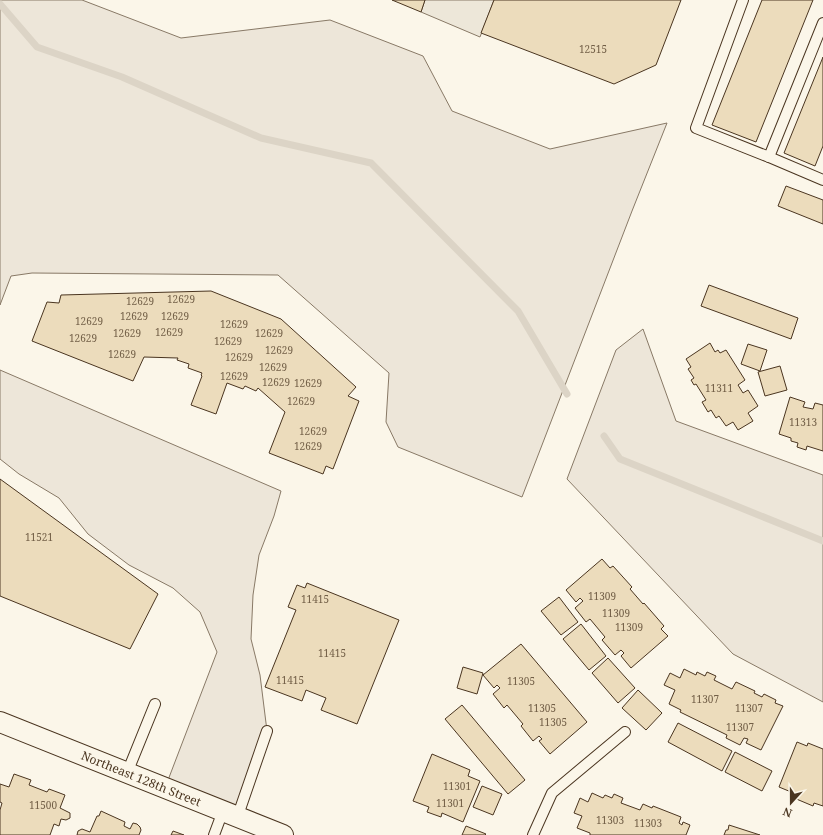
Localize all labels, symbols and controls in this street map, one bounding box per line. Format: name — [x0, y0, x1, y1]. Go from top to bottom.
house number: 12515 — [579, 42, 607, 56]
house number: 12629 — [167, 292, 195, 306]
house number: 12629 — [126, 294, 154, 308]
house number: 12629 — [120, 309, 148, 323]
house number: 12629 — [161, 309, 189, 323]
house number: 12629 — [75, 314, 103, 328]
house number: 12629 — [220, 317, 248, 331]
house number: 12629 — [155, 325, 183, 339]
house number: 12629 — [113, 326, 141, 340]
house number: 12629 — [255, 326, 283, 340]
house number: 12629 — [69, 331, 97, 345]
house number: 12629 — [214, 334, 242, 348]
house number: 12629 — [265, 343, 293, 357]
house number: 12629 — [108, 347, 136, 361]
house number: 12629 — [225, 350, 253, 364]
house number: 12629 — [259, 360, 287, 374]
house number: 12629 — [220, 369, 248, 383]
house number: 12629 — [262, 375, 290, 389]
house number: 12629 — [294, 376, 322, 390]
house number: 11311 — [705, 381, 733, 395]
house number: 12629 — [287, 394, 315, 408]
house number: 11313 — [789, 415, 817, 429]
house number: 12629 — [299, 424, 327, 438]
house number: 12629 — [294, 439, 322, 453]
house number: 11521 — [25, 530, 53, 544]
house number: 11309 — [588, 589, 616, 603]
house number: 11415 — [301, 592, 329, 606]
house number: 11309 — [602, 606, 630, 620]
house number: 11309 — [615, 620, 643, 634]
house number: 11415 — [318, 646, 346, 660]
house number: 11415 — [276, 673, 304, 687]
house number: 11305 — [507, 674, 535, 688]
house number: 11307 — [691, 692, 719, 706]
house number: 11305 — [528, 701, 556, 715]
house number: 11307 — [735, 701, 763, 715]
house number: 11305 — [539, 715, 567, 729]
house number: 11307 — [726, 720, 754, 734]
street label: Northeast 128th Street — [79, 747, 204, 810]
house number: 11301 — [443, 779, 471, 793]
north arrow — [771, 783, 811, 823]
house number: 11301 — [436, 796, 464, 810]
house number: 11500 — [29, 798, 57, 812]
text: N — [780, 804, 794, 821]
house number: 11303 — [596, 813, 624, 827]
house number: 11303 — [634, 816, 662, 830]

